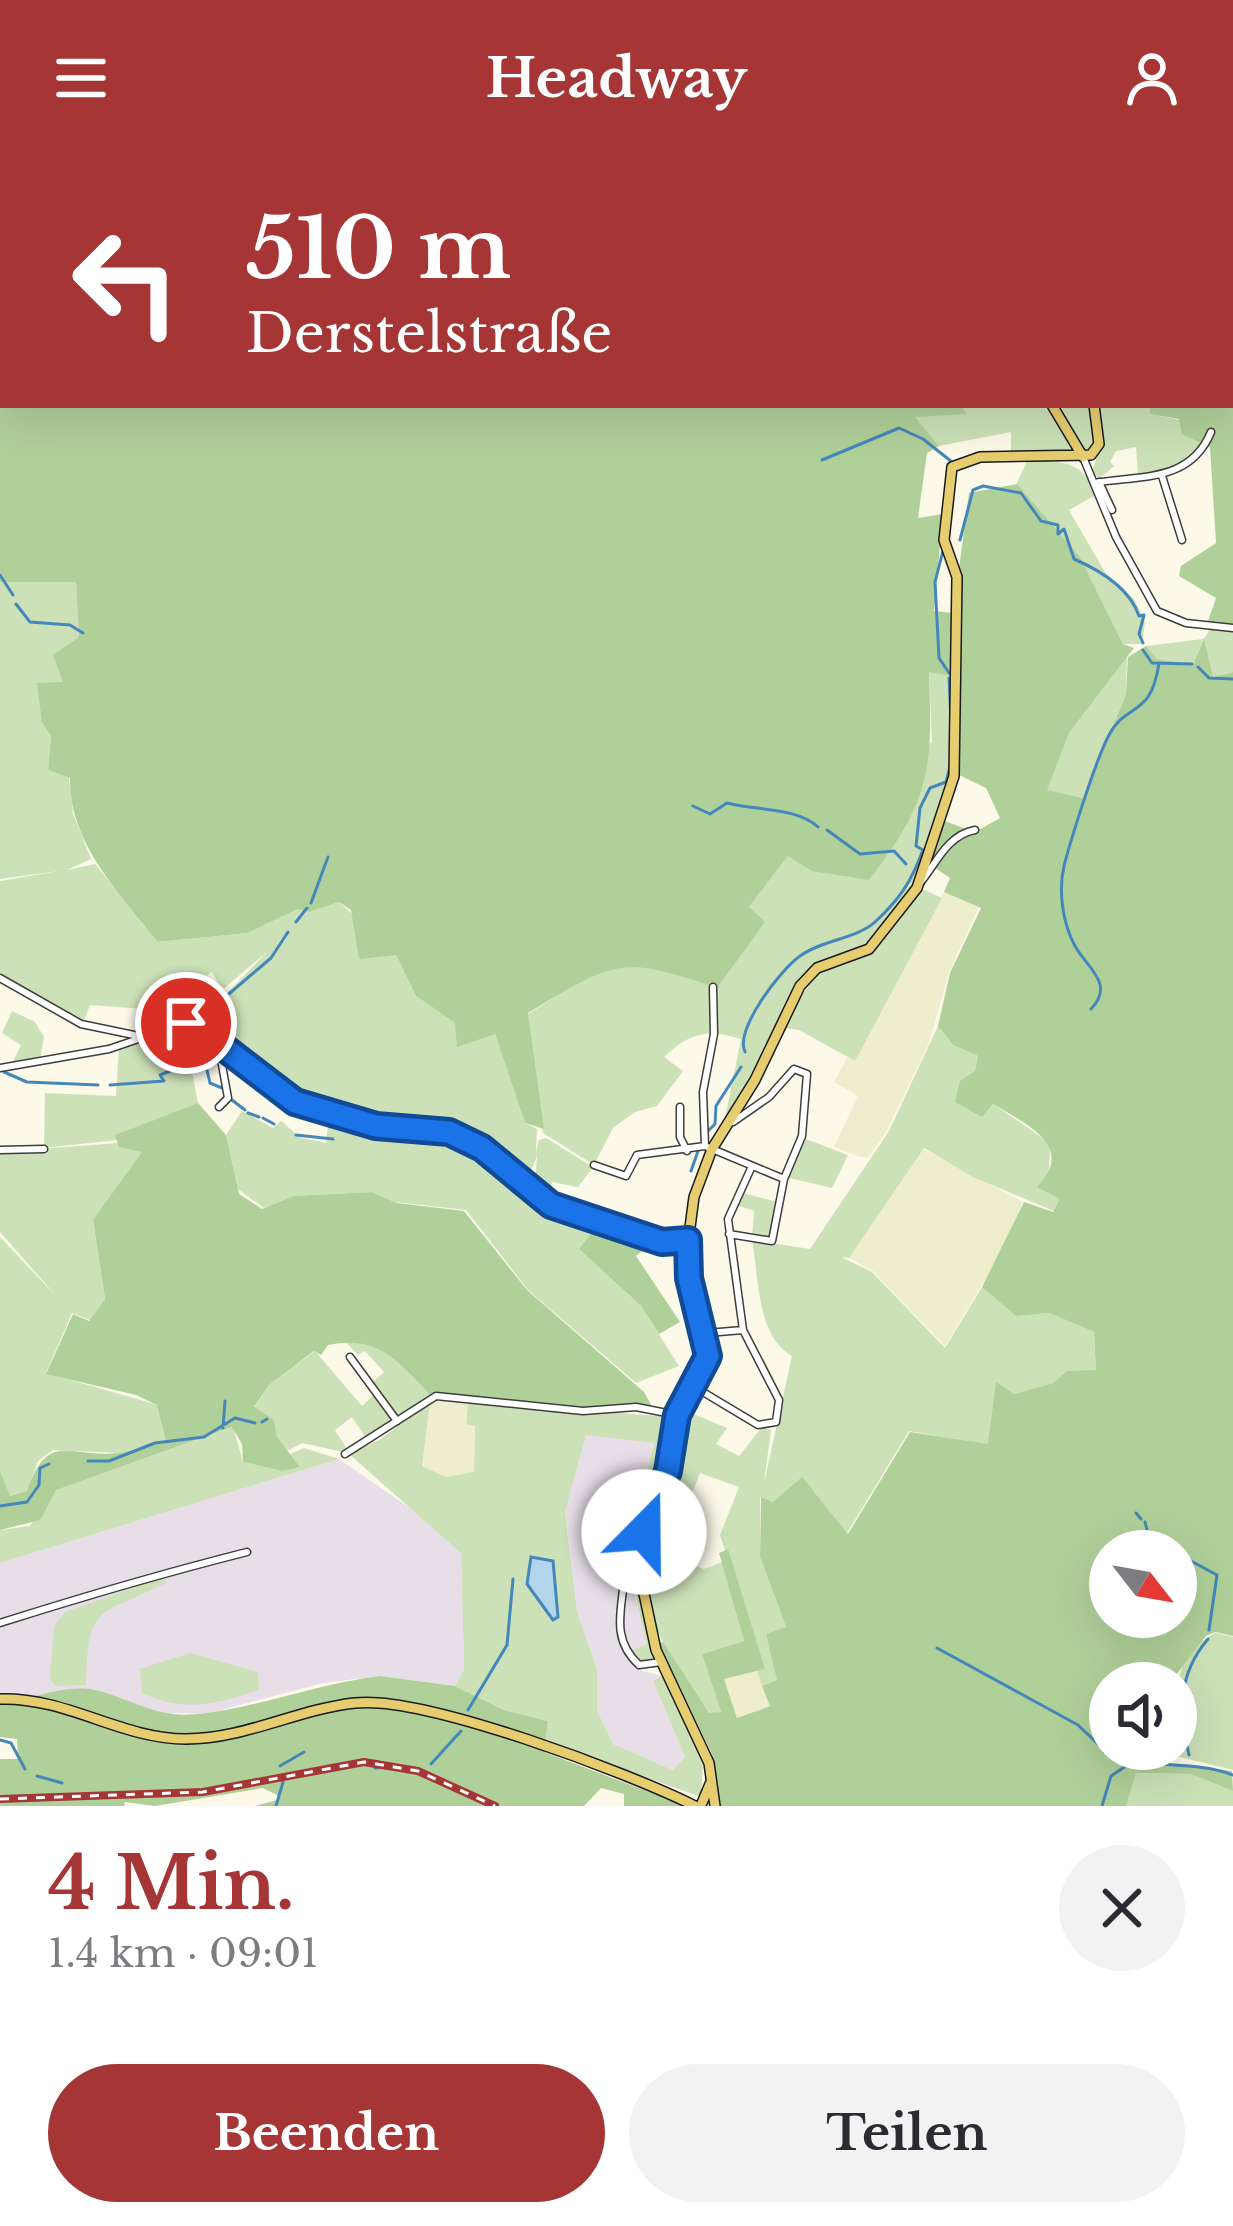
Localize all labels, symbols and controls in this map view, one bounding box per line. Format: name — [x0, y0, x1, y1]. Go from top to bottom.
icon: menu — [48, 45, 114, 111]
text: Headway — [486, 45, 747, 112]
icon: person — [1119, 45, 1185, 111]
text: 510 m — [246, 197, 511, 301]
icon: left — [48, 204, 204, 360]
text: Derstelstraße — [246, 300, 612, 367]
pin — [135, 972, 237, 1074]
icon: arrive — [153, 990, 219, 1056]
position arrow — [581, 1469, 707, 1595]
north arrow — [1089, 1530, 1197, 1638]
map controls — [1089, 1530, 1197, 1770]
button: sound — [1089, 1662, 1197, 1770]
text: 4 Min. — [48, 1839, 294, 1928]
button: close — [1059, 1845, 1185, 1971]
text: 1.4 km · 09:01 — [48, 1929, 318, 1978]
button: Beenden — [48, 2064, 605, 2202]
button: Teilen — [629, 2064, 1185, 2202]

